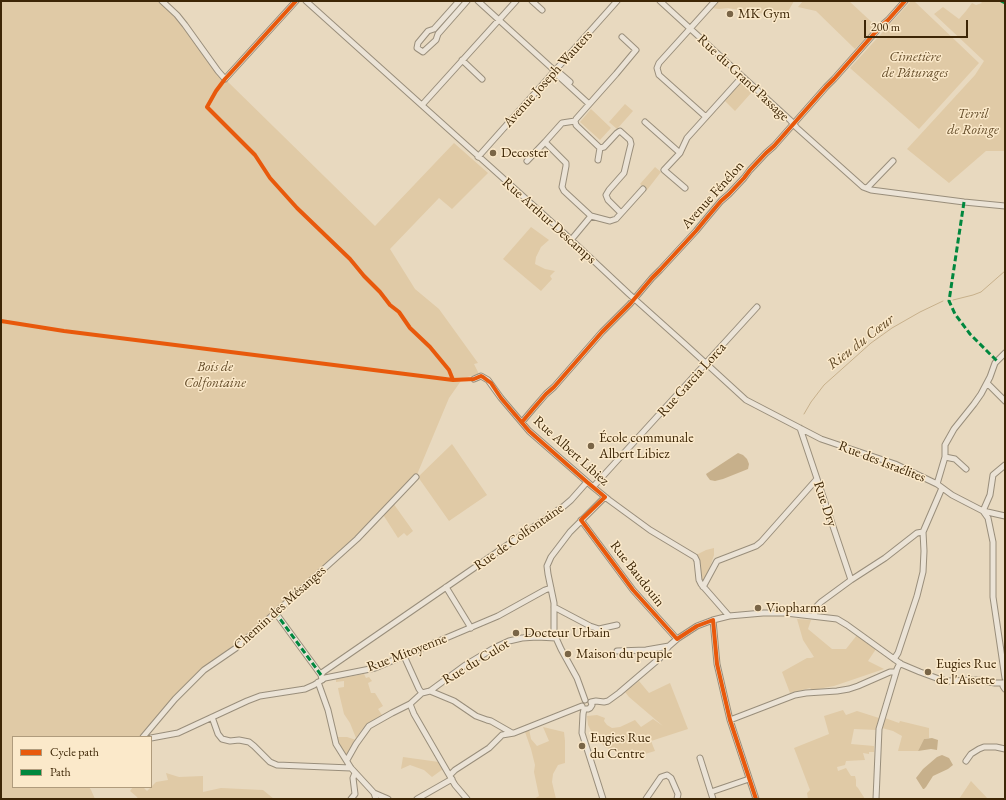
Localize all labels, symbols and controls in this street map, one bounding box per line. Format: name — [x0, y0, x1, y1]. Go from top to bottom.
place label: MK Gym — [738, 6, 790, 22]
marker: MK Gym — [725, 9, 735, 19]
scale bar — [866, 12, 970, 38]
text: 200 m — [871, 19, 900, 35]
street label: Avenue Joseph Wauters — [500, 27, 596, 131]
street label: Rue du Grand Passage — [694, 31, 792, 125]
park label: Cimetière de Pâturages — [882, 49, 948, 82]
park label: Terril de Roinge — [947, 106, 999, 138]
place label: Decoster — [501, 145, 548, 161]
marker: Decoster — [488, 148, 498, 158]
street label: Avenue Fénélon — [678, 158, 748, 232]
street label: Rue Arthur Descamps — [499, 174, 599, 268]
water label: Rieu du Cœur — [824, 310, 898, 374]
street label: Rue Garcia Lorca — [654, 339, 730, 421]
park label: Bois de Colfontaine — [184, 359, 246, 392]
street label: Rue Albert Libiez — [530, 413, 612, 489]
place label: École communale Albert Libiez — [599, 430, 694, 462]
street label: Rue des Israélites — [836, 438, 928, 486]
marker: École communale Albert Libiez — [586, 441, 596, 451]
street label: Rue Dry — [809, 479, 841, 529]
street label: Rue de Colfontaine — [471, 500, 567, 574]
street label: Rue Baudouin — [606, 538, 668, 610]
street label: Chemin des Mésanges — [230, 562, 330, 654]
place label: Viopharma — [766, 600, 826, 616]
marker: Viopharma — [753, 603, 763, 613]
place label: Docteur Urbain — [524, 625, 610, 641]
marker: Docteur Urbain — [511, 628, 521, 638]
street label: Rue Mitoyenne — [365, 630, 449, 676]
street label: Rue du Culot — [440, 636, 512, 688]
place label: Maison du peuple — [576, 646, 672, 662]
marker: Maison du peuple — [563, 649, 573, 659]
place label: Eugies Rue de l'Aisette — [936, 656, 996, 688]
marker: Eugies Rue de l'Aisette — [923, 667, 933, 677]
place label: Eugies Rue du Centre — [590, 730, 650, 762]
legend — [12, 736, 152, 788]
marker: Eugies Rue du Centre — [577, 741, 587, 751]
text: Cycle path — [50, 744, 99, 760]
text: Path — [50, 764, 71, 780]

